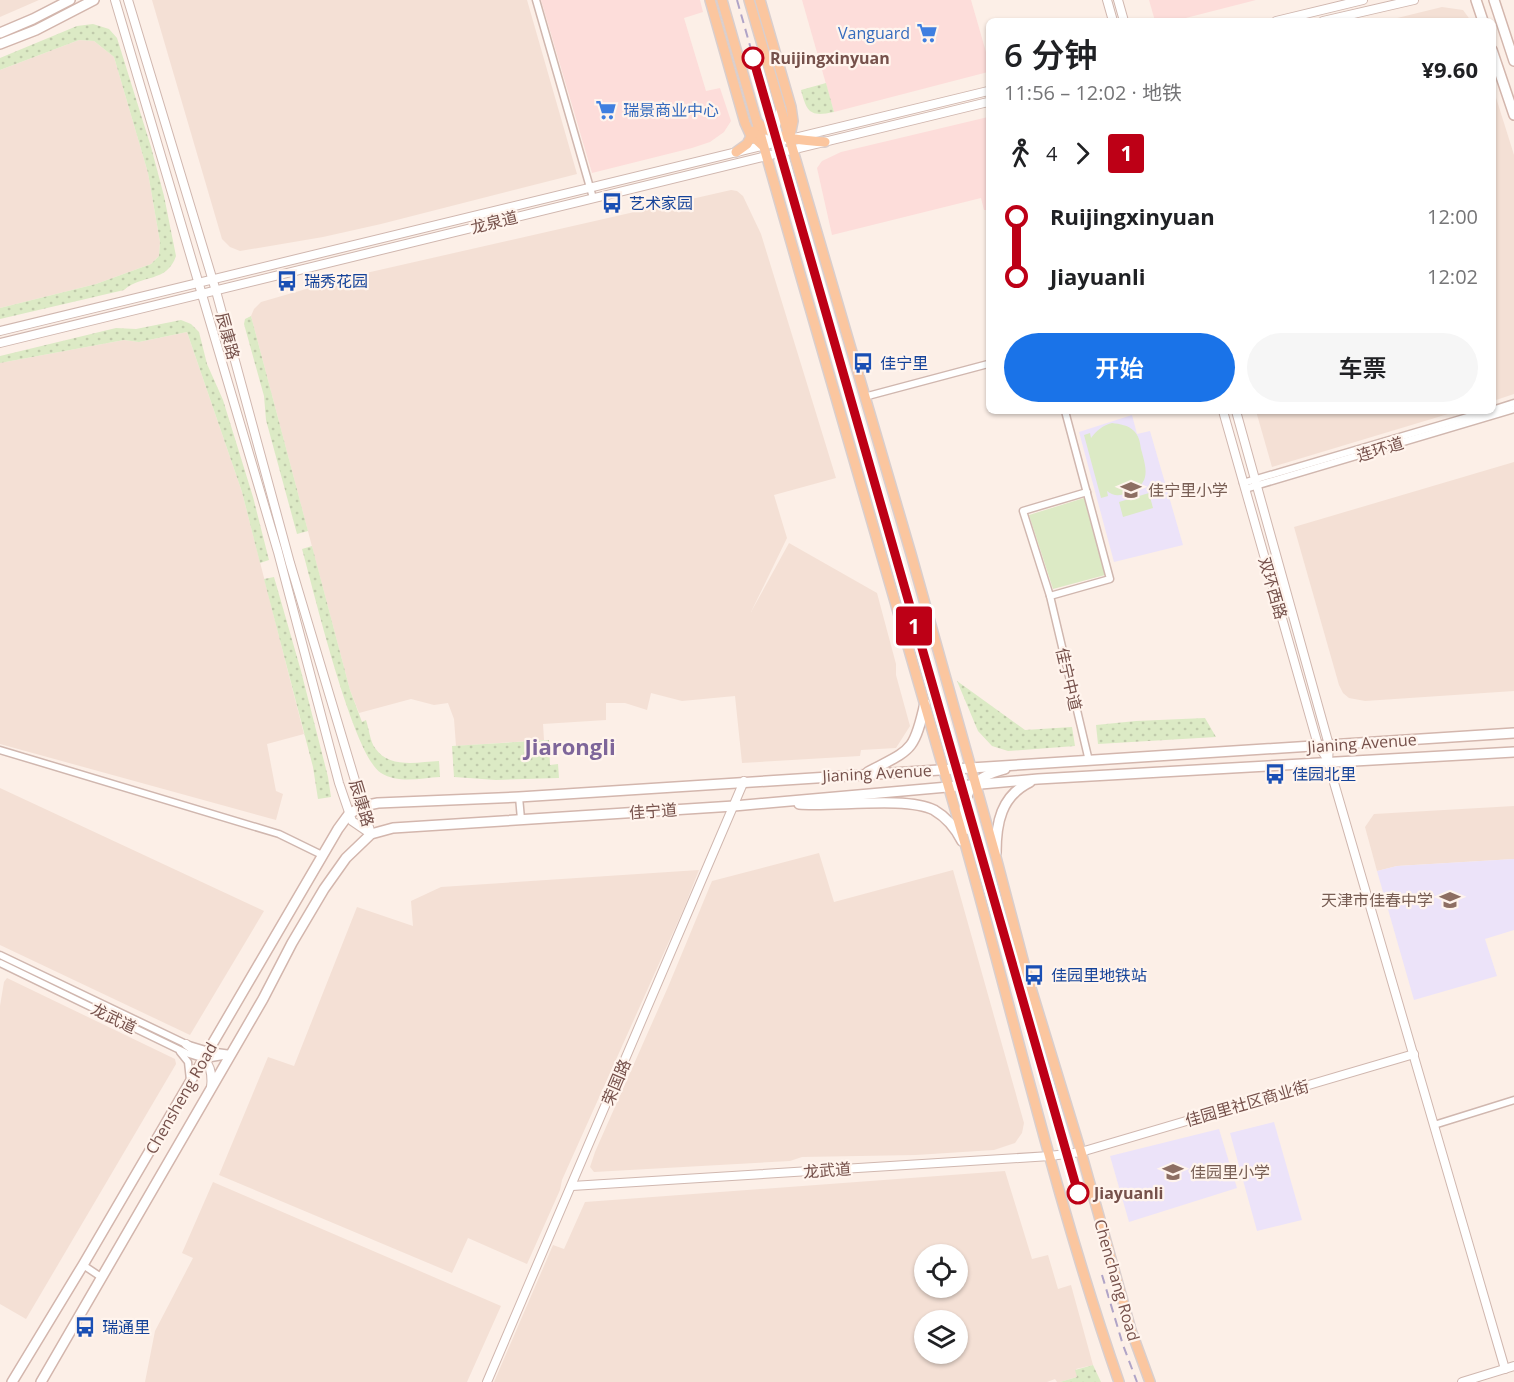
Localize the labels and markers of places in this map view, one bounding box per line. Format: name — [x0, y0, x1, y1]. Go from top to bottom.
supermarket icon: Vanguard — [915, 21, 939, 45]
place label: Vanguard — [838, 22, 910, 44]
marker: Ruijingxinyuan — [742, 47, 764, 69]
place label: Ruijingxinyuan — [770, 47, 890, 69]
supermarket icon: 瑞景商业中心 — [594, 98, 618, 122]
place label: 瑞景商业中心 — [623, 99, 719, 121]
bus stop icon: 艺术家园 — [600, 191, 624, 215]
place label: 艺术家园 — [629, 192, 693, 214]
bus stop icon: 瑞秀花园 — [275, 269, 299, 293]
place label: 瑞秀花园 — [304, 270, 368, 292]
bus stop icon: 佳宁里 — [851, 351, 875, 375]
place label: 佳宁里 — [880, 352, 928, 374]
school or university icon: 佳宁里小学 — [1119, 478, 1143, 502]
place label: 佳宁里小学 — [1148, 479, 1228, 501]
bus stop icon: 佳园北里 — [1263, 762, 1287, 786]
place label: 佳园北里 — [1292, 763, 1356, 785]
school or university icon: 天津市佳春中学 — [1438, 888, 1462, 912]
place label: 天津市佳春中学 — [1321, 889, 1433, 911]
bus stop icon: 佳园里地铁站 — [1022, 963, 1046, 987]
place label: 佳园里地铁站 — [1051, 964, 1147, 986]
school or university icon: 佳园里小学 — [1161, 1160, 1185, 1184]
place label: 佳园里小学 — [1190, 1161, 1270, 1183]
marker: Jiayuanli — [1067, 1182, 1089, 1204]
place label: Jiayuanli — [1092, 1182, 1163, 1204]
bus stop icon: 瑞通里 — [73, 1315, 97, 1339]
place label: 瑞通里 — [102, 1316, 150, 1338]

